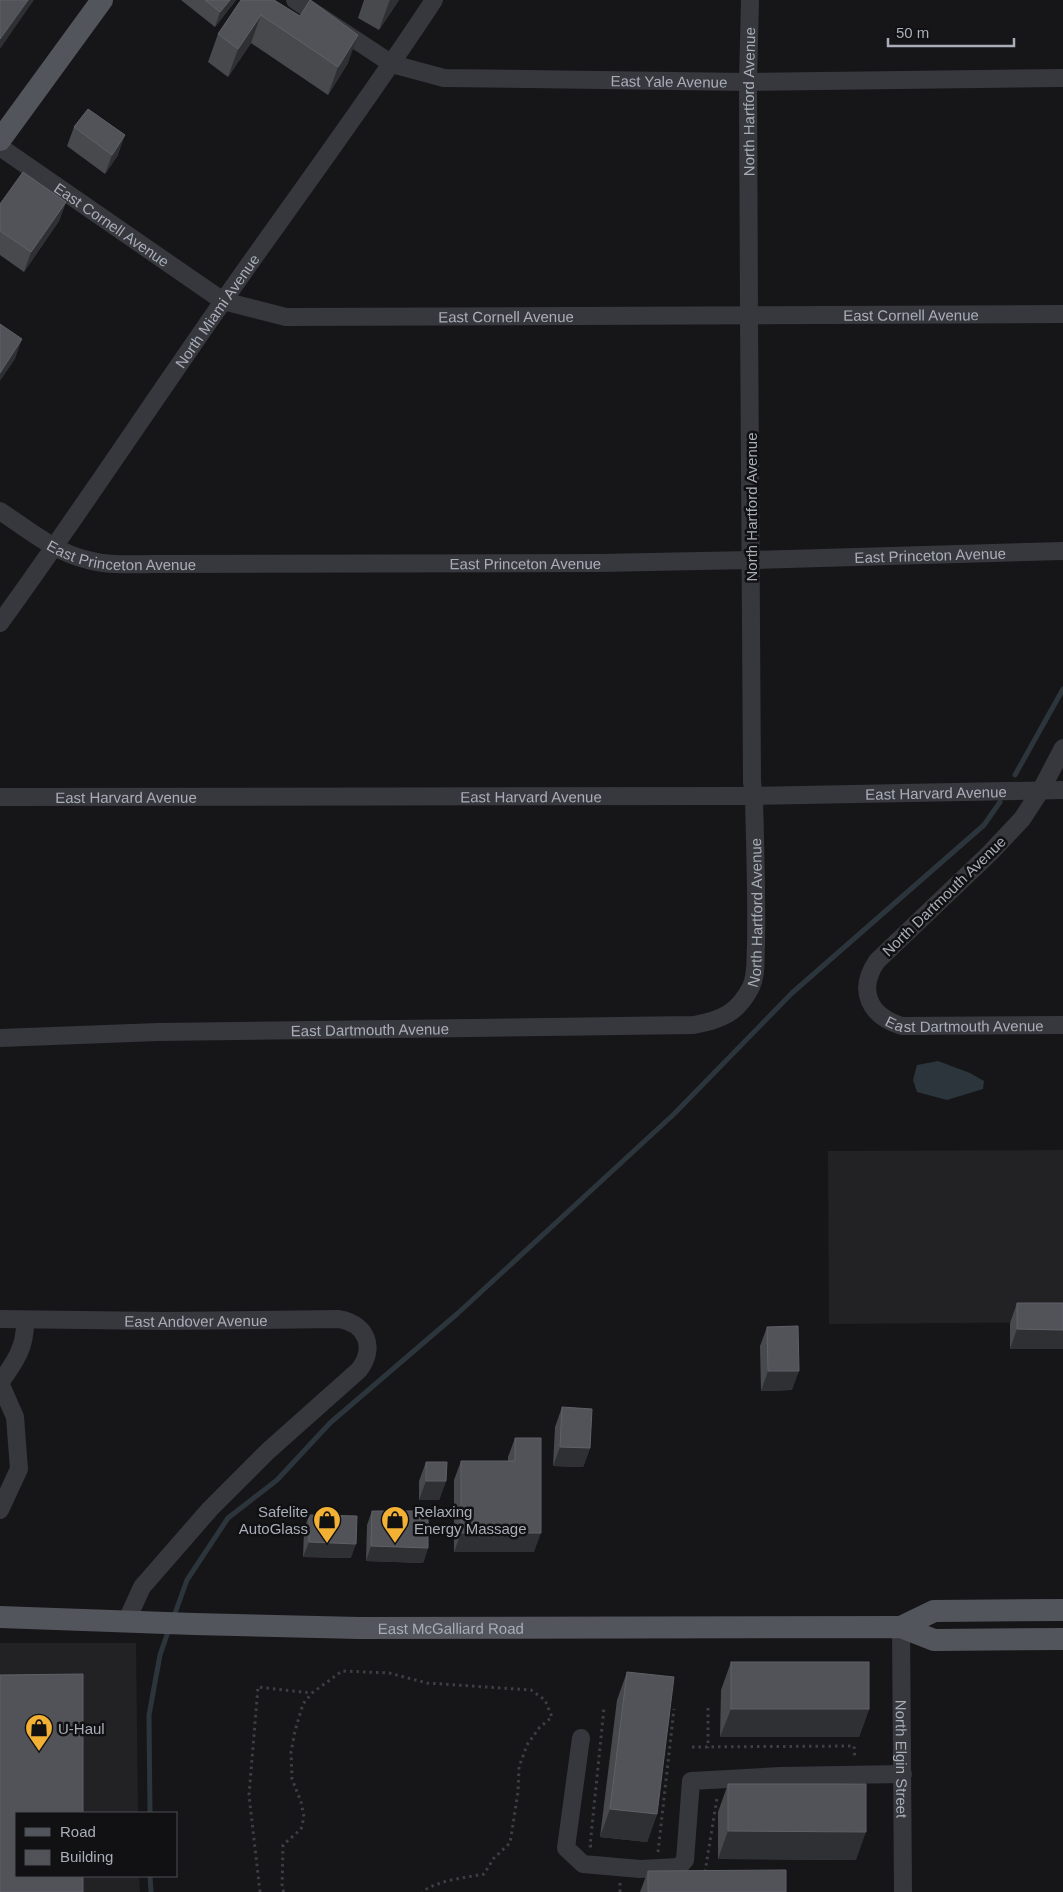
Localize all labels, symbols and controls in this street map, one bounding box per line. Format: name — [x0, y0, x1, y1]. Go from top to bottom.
scale bar — [888, 15, 1014, 47]
text: 50 m — [896, 24, 929, 41]
street label: North Hartford Avenue — [739, 27, 758, 176]
street label: East Yale Avenue — [610, 72, 727, 90]
street label: East Cornell Avenue — [51, 179, 173, 270]
street label: North Miami Avenue — [171, 251, 262, 371]
street label: East Cornell Avenue — [843, 306, 979, 323]
street label: East Cornell Avenue — [438, 307, 574, 325]
street label: North Hartford Avenue — [743, 433, 760, 581]
street label: East Princeton Avenue — [44, 536, 196, 573]
street label: East Princeton Avenue — [854, 544, 1006, 566]
street label: East Princeton Avenue — [449, 554, 601, 572]
street label: East Harvard Avenue — [865, 783, 1007, 802]
street label: East Harvard Avenue — [55, 788, 197, 805]
street label: East Harvard Avenue — [460, 788, 602, 805]
street label: North Dartmouth Avenue — [879, 833, 1009, 959]
street label: North Hartford Avenue — [743, 838, 765, 989]
street label: East Dartmouth Avenue — [883, 1012, 1044, 1035]
street label: East Dartmouth Avenue — [291, 1020, 449, 1039]
street label: East Andover Avenue — [124, 1311, 268, 1330]
place label: Safelite AutoGlass — [239, 1503, 308, 1537]
place label: Relaxing Energy Massage — [414, 1503, 527, 1537]
shop icon: Safelite AutoGlass — [312, 1505, 342, 1544]
shop icon: Relaxing Energy Massage — [380, 1505, 410, 1544]
street label: East McGalliard Road — [378, 1619, 524, 1636]
street label: North Elgin Street — [893, 1700, 911, 1819]
shop icon: U-Haul — [24, 1713, 54, 1752]
place label: U-Haul — [58, 1720, 105, 1737]
legend — [15, 1812, 178, 1877]
text: Road — [60, 1823, 96, 1840]
text: Building — [60, 1848, 113, 1865]

